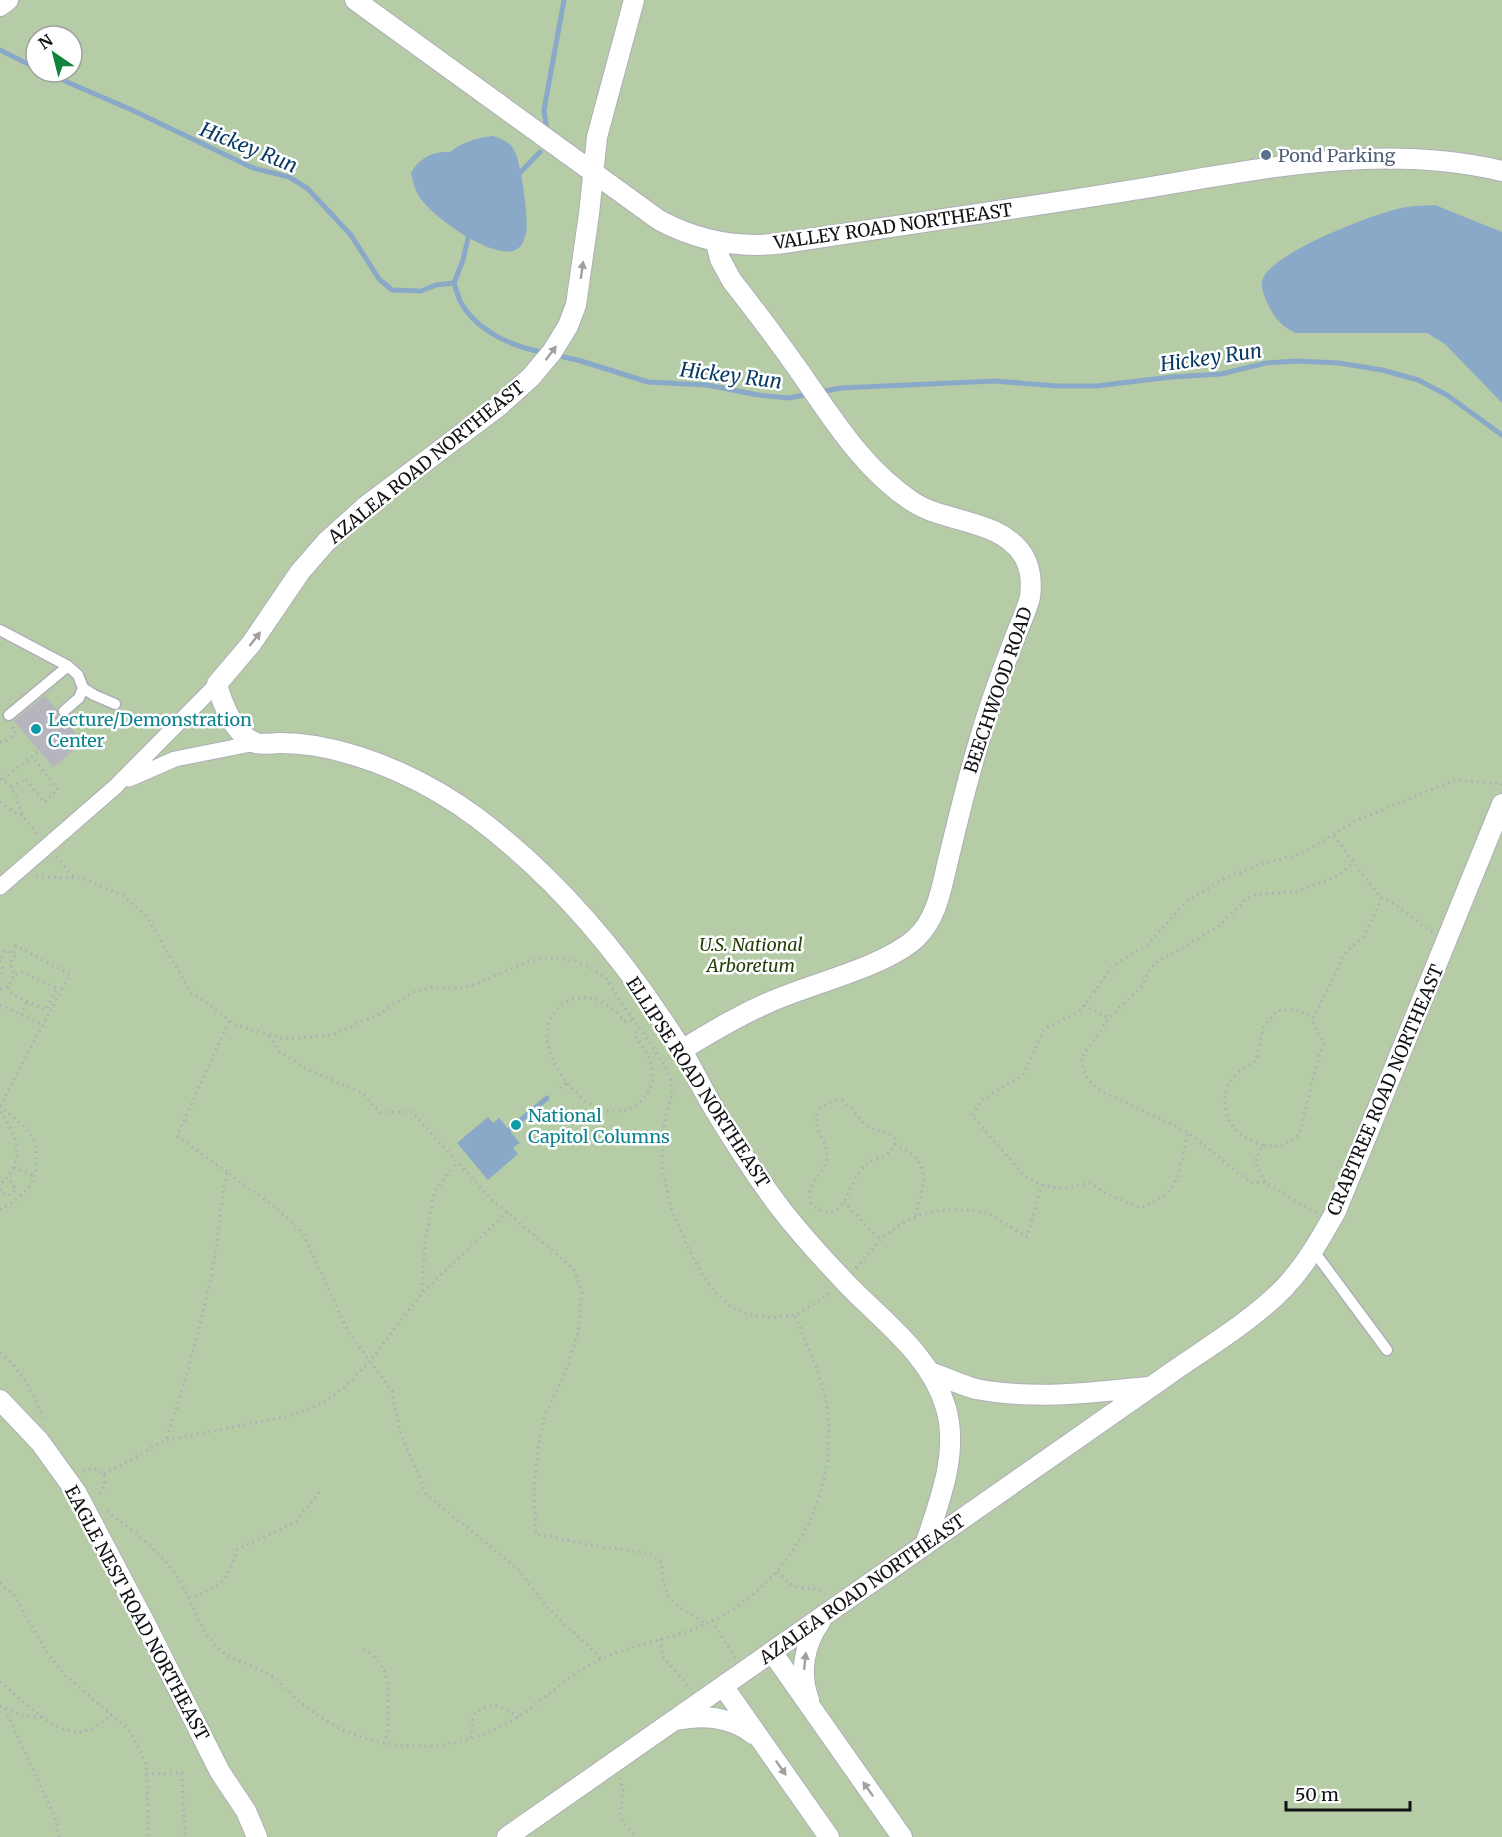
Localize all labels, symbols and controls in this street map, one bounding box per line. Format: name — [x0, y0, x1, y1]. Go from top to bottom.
north arrow — [24, 24, 84, 84]
text: N — [34, 30, 57, 54]
water label: Hickey Run — [196, 116, 301, 178]
place label: Pond Parking — [1278, 144, 1395, 167]
marker: Pond Parking — [1259, 148, 1273, 162]
street label: VALLEY ROAD NORTHEAST — [771, 198, 1014, 254]
one-way arrow — [577, 260, 586, 279]
water label: Hickey Run — [1157, 337, 1264, 377]
one-way arrow — [545, 345, 557, 361]
water label: Hickey Run — [678, 356, 783, 394]
street label: AZALEA ROAD NORTHEAST — [322, 375, 529, 549]
street label: BEECHWOOD ROAD — [959, 604, 1037, 776]
one-way arrow — [248, 632, 260, 647]
place label: Lecture/Demonstration Center — [48, 708, 252, 752]
marker: Lecture/Demonstration Center — [29, 722, 43, 736]
park label: U.S. National Arboretum — [699, 933, 803, 977]
street label: CRABTREE ROAD NORTHEAST — [1322, 961, 1449, 1219]
street label: ELLIPSE ROAD NORTHEAST — [621, 972, 775, 1192]
place label: National Capitol Columns — [528, 1104, 670, 1148]
marker: National Capitol Columns — [509, 1118, 523, 1132]
street label: EAGLE NEST ROAD NORTHEAST — [60, 1482, 214, 1745]
street label: AZALEA ROAD NORTHEAST — [754, 1509, 970, 1670]
one-way arrow — [800, 1652, 810, 1671]
one-way arrow — [774, 1761, 786, 1776]
scale bar — [1286, 1774, 1410, 1812]
one-way arrow — [862, 1782, 874, 1798]
text: 50 m — [1295, 1783, 1339, 1806]

